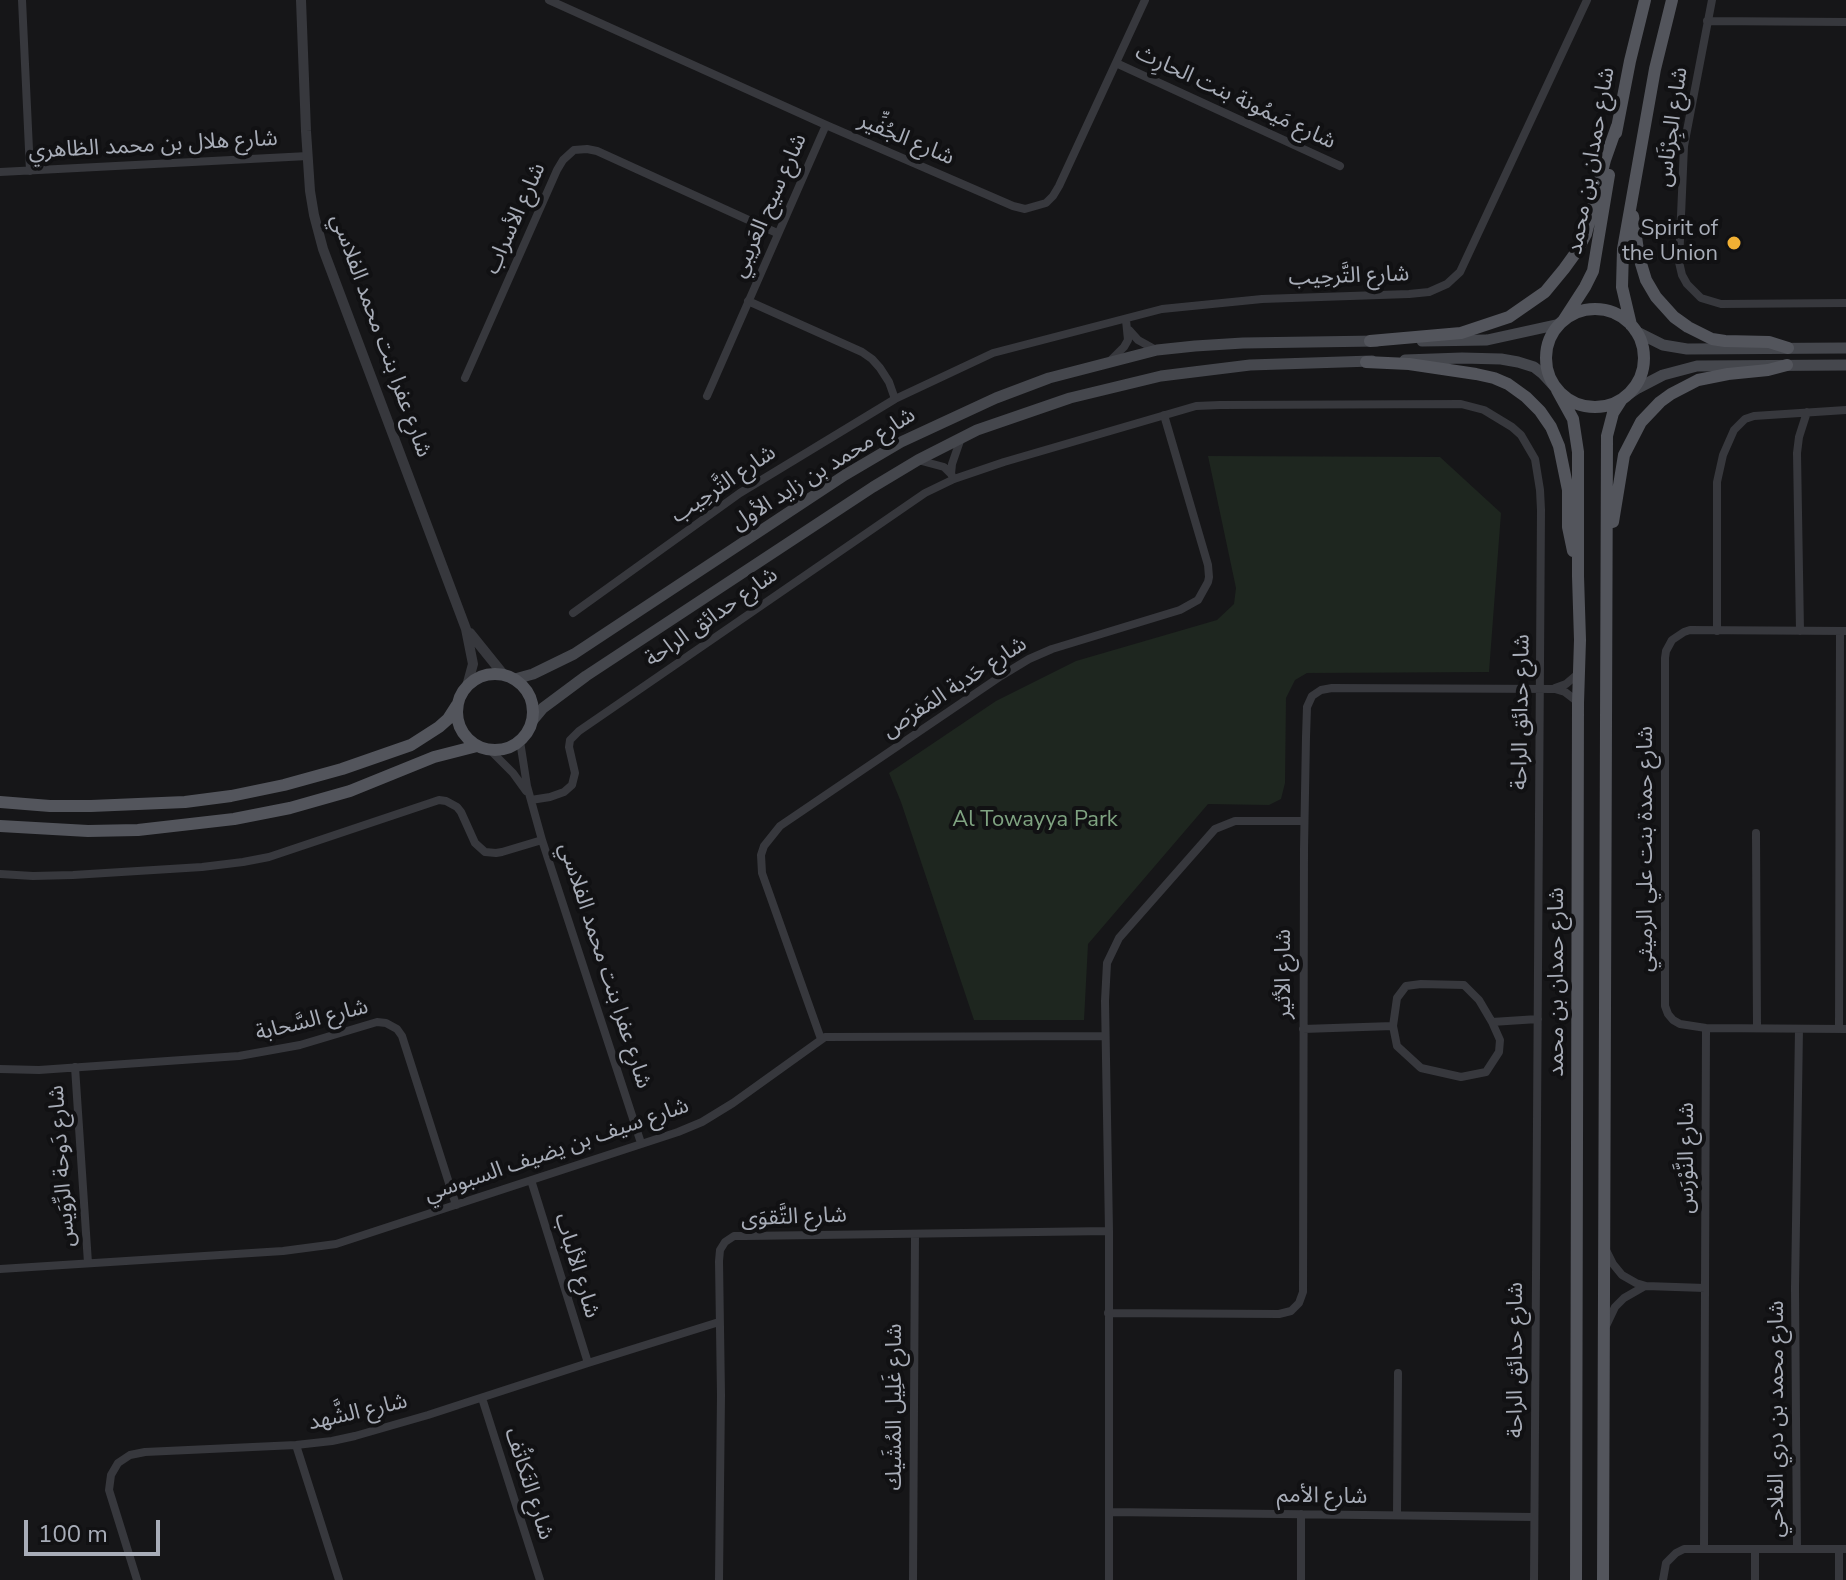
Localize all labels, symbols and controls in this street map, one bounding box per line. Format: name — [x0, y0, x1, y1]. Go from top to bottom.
street label: شارع مَيمُونة بنت الحارِث — [1131, 40, 1339, 156]
street label: شارع حمدان بن محمد — [1563, 65, 1621, 257]
street label: شارع الجِرْنَاس — [1652, 66, 1694, 188]
street label: شارع الجُفِّير — [854, 108, 958, 172]
street label: شارع هلال بن محمد الظاهري — [28, 126, 278, 166]
street label: شارع سيح العَريبي — [726, 130, 814, 282]
street label: شارع الأسراب — [480, 159, 552, 279]
street label: شارع عفرا بنت محمد الفلاسي — [324, 211, 436, 461]
place label: Spirit of the Union — [1622, 217, 1718, 268]
marker: Spirit of the Union — [1725, 234, 1743, 252]
street label: شارع التَّرحِيب — [1288, 262, 1410, 292]
street label: شارع محمد بن زايد الأول — [727, 403, 921, 537]
street label: شارع التَّرحِيب — [667, 440, 781, 530]
street label: شارع حدائق الراحة — [641, 563, 783, 673]
street label: شارع حَدبة المَفرَص — [878, 632, 1032, 744]
street label: شارع حدائق الراحة — [1507, 634, 1537, 790]
street label: شارع حمدة بنت علي الرميثي — [1634, 726, 1660, 972]
park label: Al Towayya Park — [952, 808, 1118, 834]
street label: شارع عفرا بنت محمد الفلاسي — [552, 840, 656, 1092]
street label: شارع حمدان بن محمد — [1545, 887, 1571, 1077]
street label: شارع الأثير — [1272, 929, 1298, 1019]
street label: شارع السَّحابة — [253, 994, 371, 1048]
street label: شارع دَوحة الرِّوَيس — [44, 1084, 82, 1248]
street label: شارع سيف بن يضيف السبوسي — [421, 1093, 693, 1209]
street label: شارع النَّوْرَس — [1675, 1102, 1701, 1214]
street label: شارع التَّقوَى — [741, 1203, 847, 1233]
street label: شارع الألباب — [548, 1210, 604, 1322]
street label: شارع حدائق الراحة — [1504, 1282, 1530, 1438]
street label: شارع محمد بن دري الفلاحي — [1765, 1301, 1791, 1537]
street label: شارع غَلِيل المُشَيك — [883, 1324, 909, 1490]
street label: شارع الشَّهد — [306, 1389, 410, 1437]
street label: شارع التَكاتُف — [498, 1425, 558, 1543]
street label: شارع الأمم — [1277, 1483, 1367, 1511]
scale bar — [28, 1504, 164, 1554]
text: 100 m — [38, 1518, 108, 1550]

